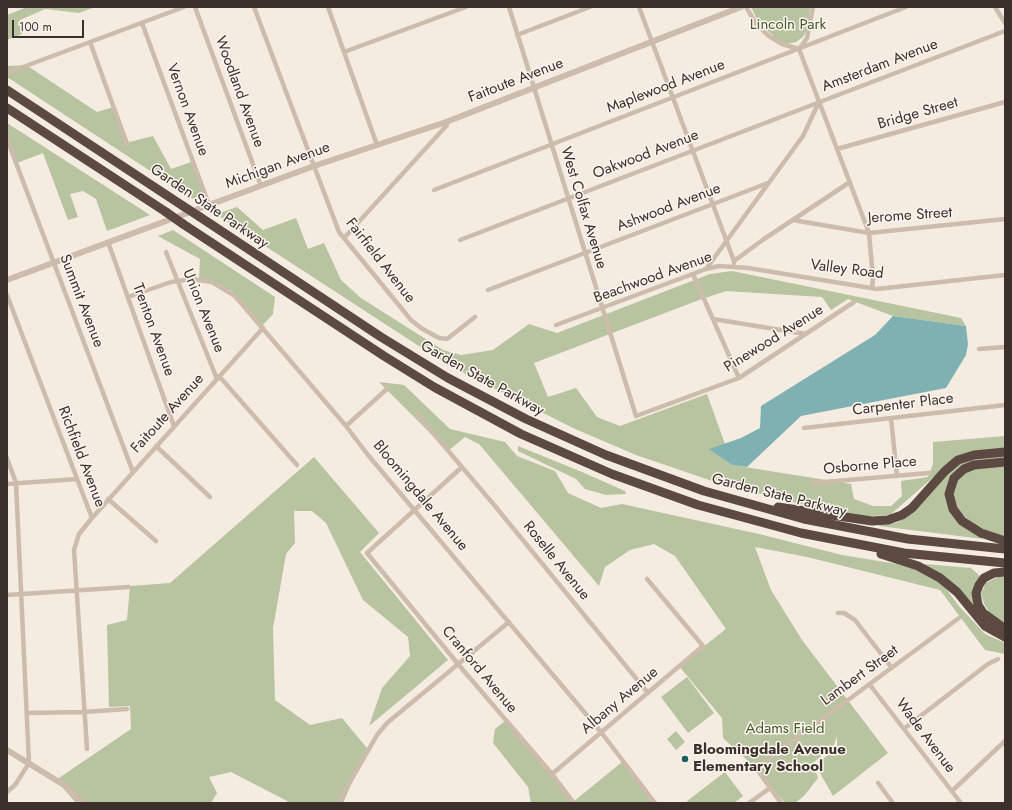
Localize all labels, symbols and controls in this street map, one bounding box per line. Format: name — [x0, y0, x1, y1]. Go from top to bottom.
scale bar — [14, 12, 86, 38]
park label: Lincoln Park — [750, 16, 826, 34]
text: 100 m — [19, 18, 52, 36]
street label: Woodland Avenue — [211, 34, 267, 150]
street label: Amsterdam Avenue — [819, 36, 941, 96]
street label: Faitoute Avenue — [466, 55, 566, 107]
street label: Maplewood Avenue — [604, 56, 728, 118]
street label: Vernon Avenue — [162, 61, 212, 159]
street label: Bridge Street — [876, 94, 960, 134]
street label: Oakwood Avenue — [590, 127, 702, 183]
street label: Michigan Avenue — [223, 139, 333, 193]
street label: West Colfax Avenue — [556, 145, 610, 271]
street label: Garden State Parkway — [147, 161, 271, 253]
street label: Ashwood Avenue — [614, 180, 724, 236]
street label: Jerome Street — [867, 204, 953, 228]
street label: Fairfield Avenue — [341, 215, 419, 307]
street label: Beachwood Avenue — [591, 248, 715, 308]
street label: Summit Avenue — [55, 252, 107, 350]
street label: Valley Road — [809, 257, 885, 283]
street label: Union Avenue — [178, 267, 228, 355]
street label: Trenton Avenue — [128, 281, 178, 379]
street label: Pinewood Avenue — [721, 301, 827, 377]
street label: Garden State Parkway — [417, 338, 547, 420]
street label: Faitoute Avenue — [128, 371, 208, 457]
street label: Carpenter Place — [852, 390, 954, 420]
street label: Richfield Avenue — [54, 404, 108, 510]
street label: Bloomingdale Avenue — [369, 437, 471, 555]
street label: Osborne Place — [823, 453, 917, 479]
street label: Garden State Parkway — [710, 471, 848, 521]
street label: Roselle Avenue — [519, 518, 593, 604]
street label: Cranford Avenue — [437, 623, 521, 717]
street label: Lambert Street — [818, 642, 902, 710]
street label: Albany Avenue — [578, 664, 662, 738]
street label: Wade Avenue — [891, 695, 959, 777]
park label: Adams Field — [745, 720, 825, 738]
place label: Bloomingdale Avenue Elementary School — [693, 741, 846, 776]
marker: Bloomingdale Avenue Elementary School — [680, 754, 690, 764]

